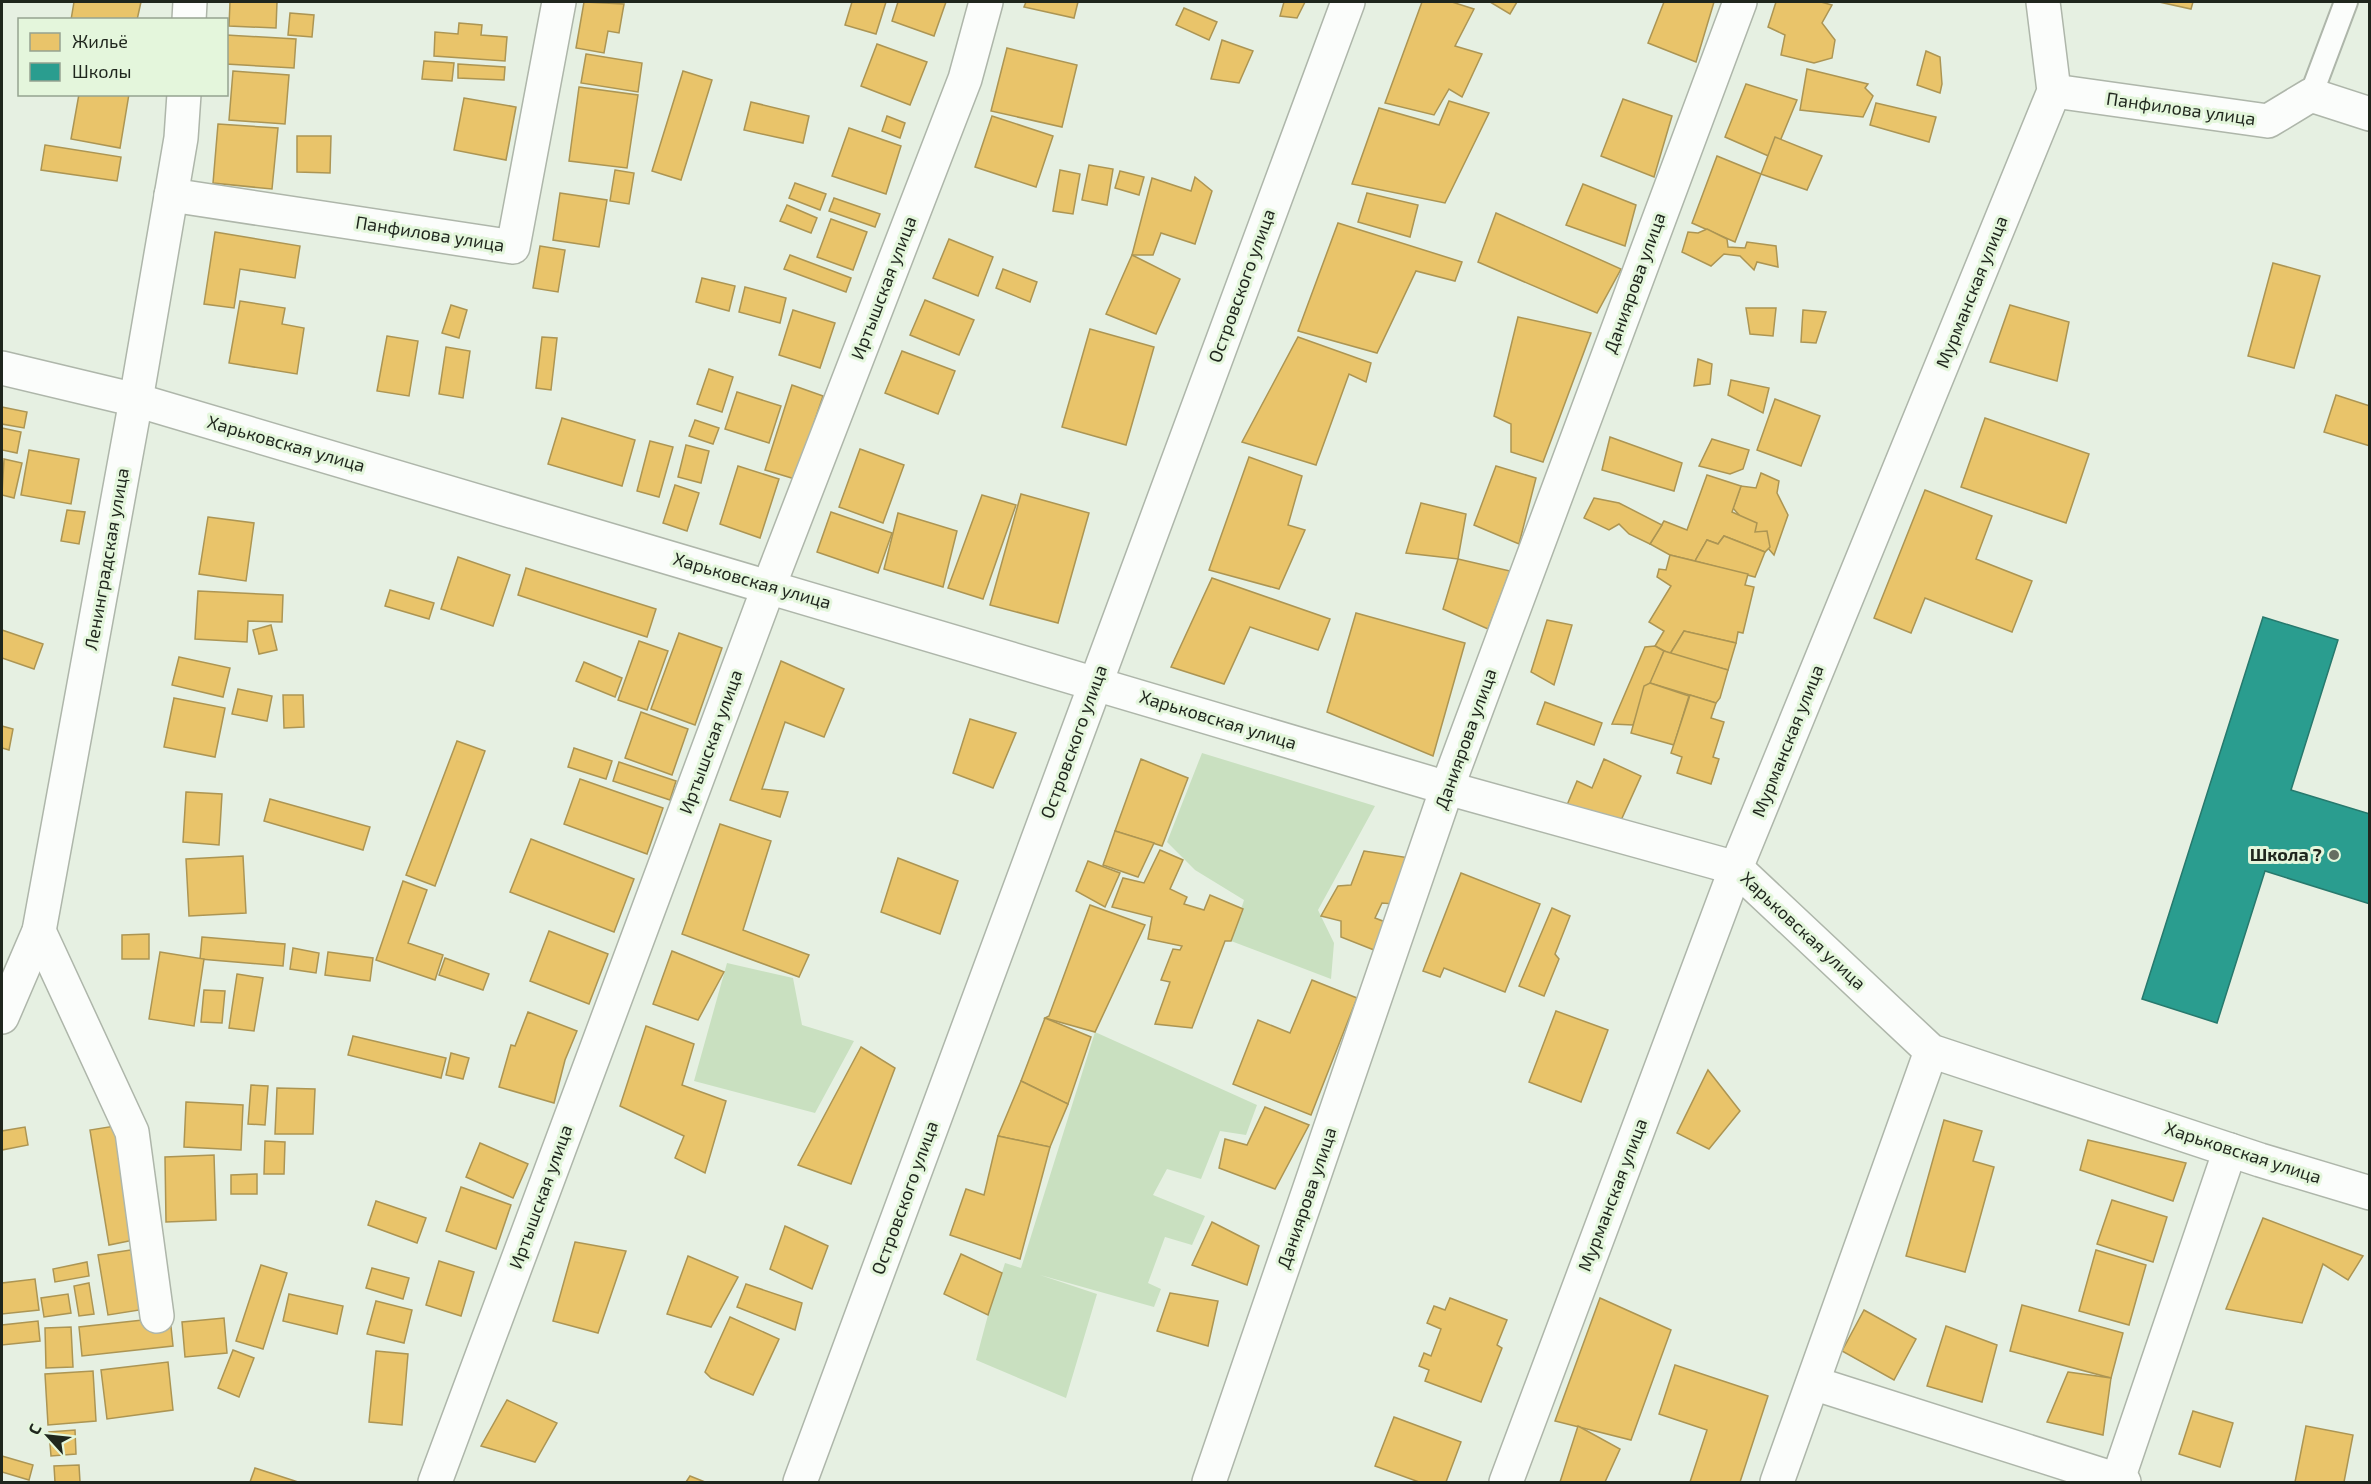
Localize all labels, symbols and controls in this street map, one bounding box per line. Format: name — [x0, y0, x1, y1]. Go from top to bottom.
legend — [18, 18, 228, 96]
text: Жильё — [72, 30, 128, 52]
text: Школы — [72, 60, 132, 82]
street label: Панфилова улица — [2105, 87, 2257, 129]
street label: Островского улица — [1203, 206, 1279, 365]
street label: Даниярова улица — [1598, 209, 1670, 356]
street label: Панфилова улица — [354, 210, 506, 256]
street label: Мурманская улица — [1930, 212, 2012, 371]
street label: Иртышская улица — [846, 213, 921, 362]
street label: Харьковская улица — [205, 410, 368, 476]
street label: Ленинградская улица — [79, 466, 133, 652]
street label: Харьковская улица — [671, 547, 834, 613]
street label: Мурманская улица — [1746, 661, 1828, 820]
street label: Островского улица — [1035, 662, 1111, 821]
street label: Даниярова улица — [1429, 665, 1501, 812]
street label: Иртышская улица — [674, 667, 746, 817]
street label: Харьковская улица — [1137, 685, 1299, 753]
place label: Школа ? — [2250, 843, 2322, 865]
marker: Школа ? — [2327, 848, 2341, 862]
street label: Харьковская улица — [1737, 867, 1871, 994]
street label: Мурманская улица — [1573, 1115, 1651, 1274]
street label: Харьковская улица — [2162, 1116, 2324, 1188]
street label: Островского улица — [866, 1118, 942, 1277]
street label: Иртышская улица — [504, 1122, 576, 1272]
street label: Даниярова улица — [1272, 1124, 1341, 1271]
north arrow — [18, 1406, 78, 1466]
text: С — [24, 1420, 45, 1437]

